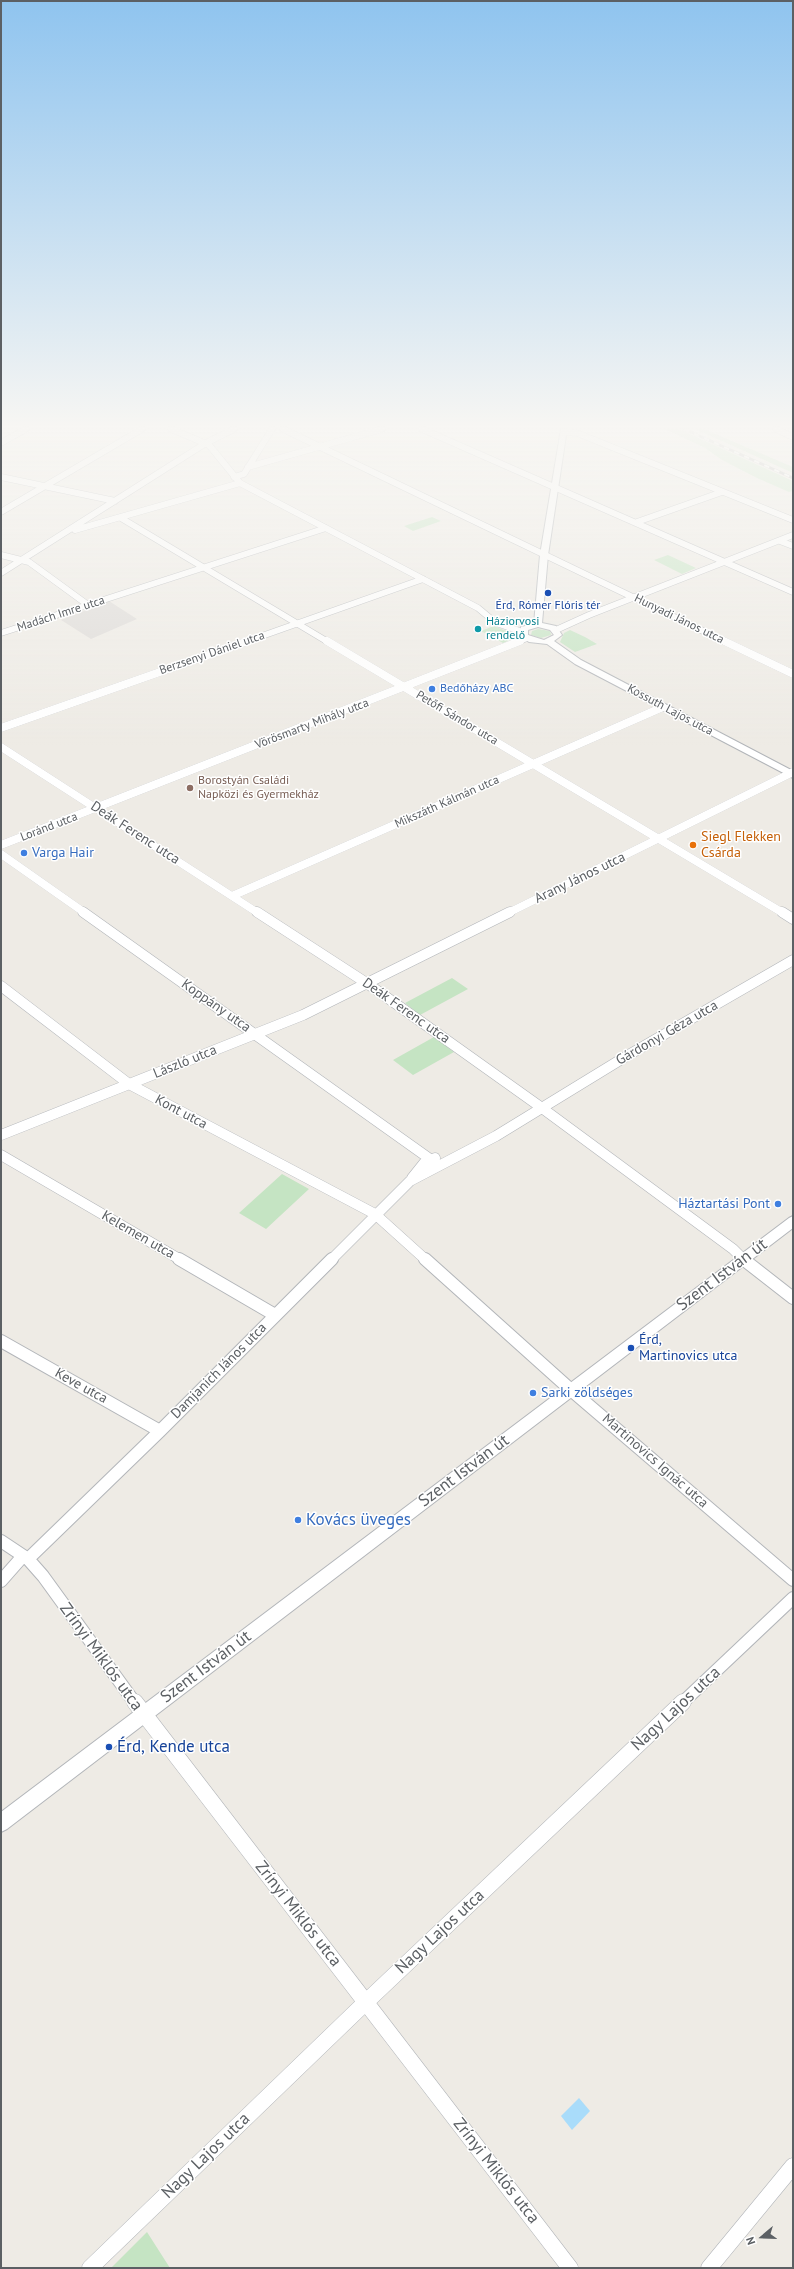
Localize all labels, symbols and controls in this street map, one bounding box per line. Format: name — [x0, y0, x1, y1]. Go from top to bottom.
marker: Érd, Rómer Flóris tér — [543, 588, 553, 598]
street label: Hunyadi János utca — [632, 591, 726, 647]
street label: Madách Imre utca — [15, 593, 107, 635]
place label: Érd, Rómer Flóris tér — [496, 599, 600, 613]
place label: Háziorvosi rendelő — [486, 615, 539, 643]
marker: Háziorvosi rendelő — [473, 624, 483, 634]
street label: Berzsenyi Dániel utca — [157, 628, 267, 678]
street label: Kossuth Lajos utca — [625, 681, 715, 739]
place label: Bedőházy ABC — [440, 682, 513, 696]
marker: Bedőházy ABC — [427, 684, 437, 694]
street label: Petőfi Sándor utca — [413, 688, 501, 748]
street label: Vörösmarty Mihály utca — [253, 696, 371, 752]
street label: Mikszáth Kálmán utca — [393, 773, 501, 831]
place label: Borostyán Családi Napközi és Gyermekház — [198, 774, 319, 802]
marker: Borostyán Családi Napközi és Gyermekház — [185, 783, 195, 793]
street label: Deák Ferenc utca — [87, 798, 183, 868]
street label: Loránd utca — [18, 810, 80, 844]
place label: Siegl Flekken Csárda — [701, 829, 781, 862]
marker: Siegl Flekken Csárda — [688, 840, 698, 850]
place label: Varga Hair — [32, 845, 94, 861]
marker: Varga Hair — [19, 848, 29, 858]
street label: Arany János utca — [532, 849, 628, 907]
street label: Deák Ferenc utca — [359, 975, 453, 1047]
street label: Koppány utca — [178, 976, 254, 1036]
street label: Gárdonyi Géza utca — [613, 997, 721, 1069]
street label: László utca — [151, 1042, 219, 1082]
street label: Kont utca — [152, 1091, 210, 1133]
place label: Háztartási Pont — [678, 1196, 770, 1212]
marker: Háztartási Pont — [773, 1199, 783, 1209]
street label: Kelemen utca — [99, 1207, 177, 1263]
street label: Szent István út — [673, 1234, 771, 1316]
street label: Damjanich János utca — [168, 1320, 270, 1422]
place label: Érd, Martinovics utca — [639, 1332, 738, 1364]
marker: Érd, Martinovics utca — [626, 1343, 636, 1353]
street label: Keve utca — [52, 1365, 110, 1407]
place label: Sarki zöldséges — [541, 1385, 633, 1401]
marker: Sarki zöldséges — [528, 1388, 538, 1398]
street label: Martinovics Ignác utca — [599, 1410, 711, 1512]
street label: Szent István út — [415, 1430, 513, 1512]
place label: Kovács üveges — [306, 1510, 411, 1530]
marker: Kovács üveges — [293, 1515, 303, 1525]
street label: Zrínyi Miklós utca — [55, 1599, 147, 1715]
street label: Szent István út — [157, 1626, 255, 1708]
street label: Nagy Lajos utca — [627, 1662, 725, 1756]
place label: Érd, Kende utca — [117, 1737, 230, 1757]
marker: Érd, Kende utca — [104, 1742, 114, 1752]
street label: Zrínyi Miklós utca — [250, 1857, 346, 1971]
street label: Nagy Lajos utca — [391, 1885, 489, 1979]
street label: Nagy Lajos utca — [158, 2109, 254, 2203]
street label: Zrínyi Miklós utca — [448, 2114, 544, 2228]
north arrow — [742, 2217, 782, 2257]
text: N — [743, 2235, 758, 2247]

